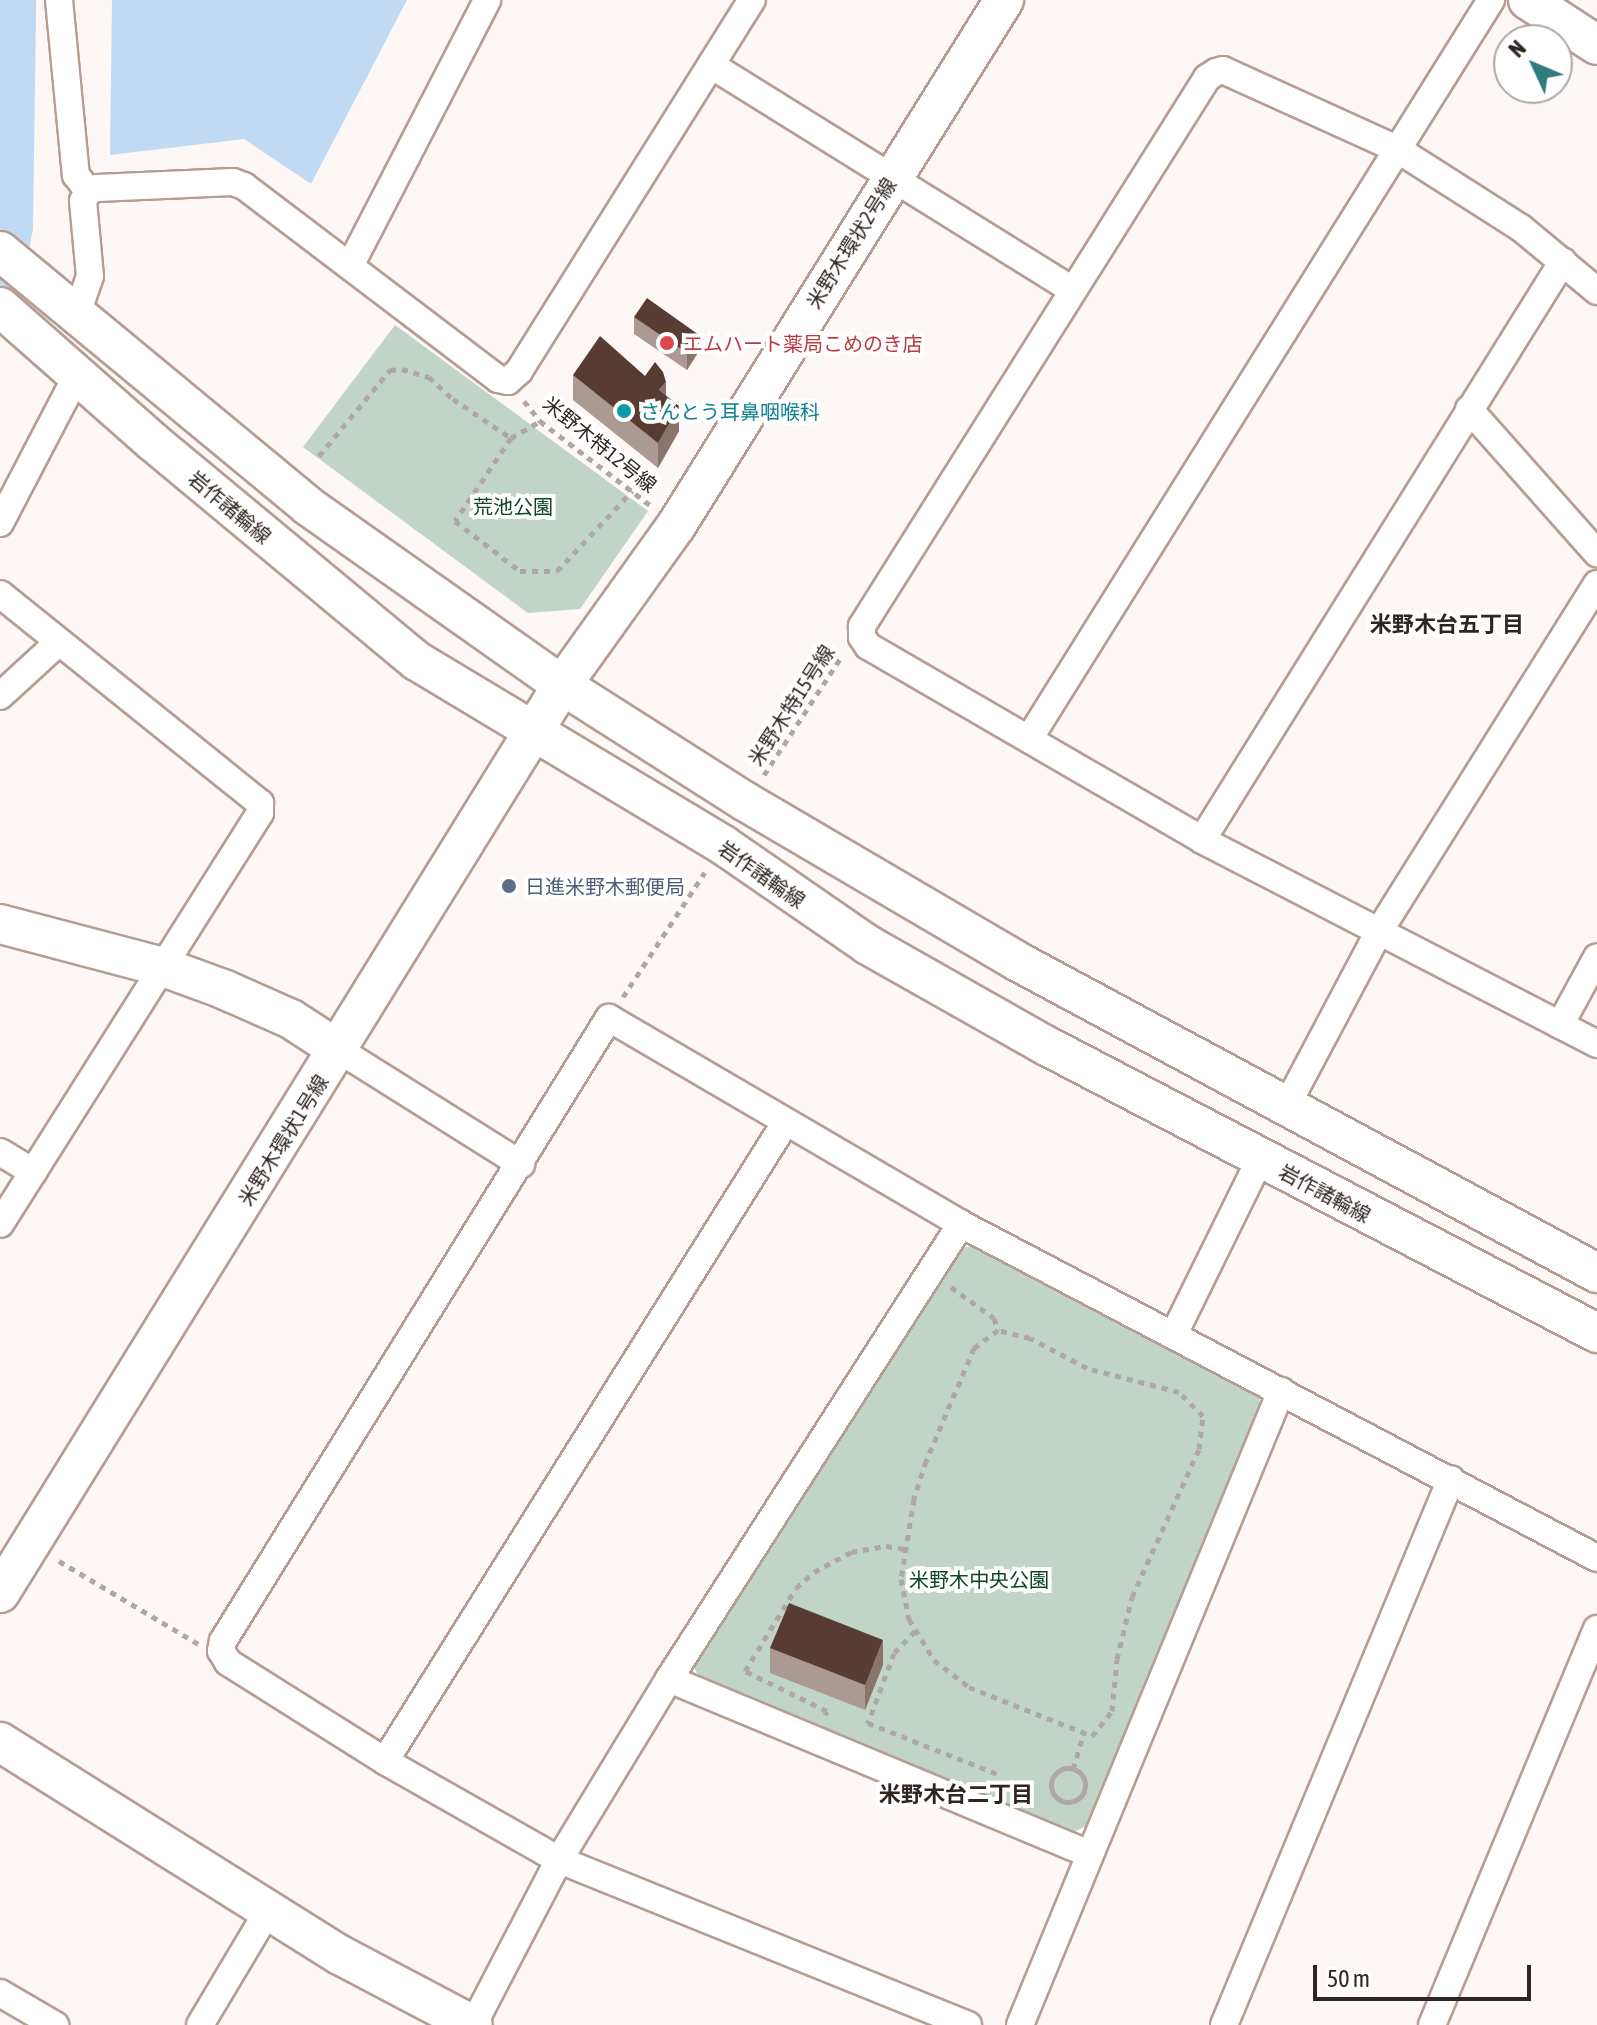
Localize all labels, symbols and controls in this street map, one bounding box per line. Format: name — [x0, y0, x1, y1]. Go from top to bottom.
north arrow — [1493, 24, 1573, 104]
text: N — [1503, 35, 1531, 62]
street label: 米野木環状2号線 — [801, 173, 901, 313]
place label: エムハート薬局こめのき店 — [683, 331, 923, 355]
marker: エムハート薬局こめのき店 — [658, 334, 676, 352]
street label: 米野木特12号線 — [539, 391, 661, 497]
place label: さんとう耳鼻咽喉科 — [640, 399, 820, 423]
marker: さんとう耳鼻咽喉科 — [615, 402, 633, 420]
street label: 岩作諸輪線 — [184, 466, 276, 548]
park label: 荒池公園 — [473, 494, 553, 518]
district label: 米野木台五丁目 — [1370, 612, 1524, 638]
street label: 米野木特15号線 — [743, 640, 839, 770]
street label: 岩作諸輪線 — [714, 835, 810, 913]
place label: 日進米野木郵便局 — [525, 874, 685, 898]
marker: 日進米野木郵便局 — [500, 877, 518, 895]
street label: 米野木環状1号線 — [233, 1070, 333, 1210]
street label: 岩作諸輪線 — [1275, 1159, 1375, 1227]
park label: 米野木中央公園 — [909, 1567, 1049, 1591]
district label: 米野木台二丁目 — [879, 1782, 1033, 1808]
scale bar — [1317, 1949, 1535, 1999]
text: 50 m — [1327, 1965, 1370, 1992]

